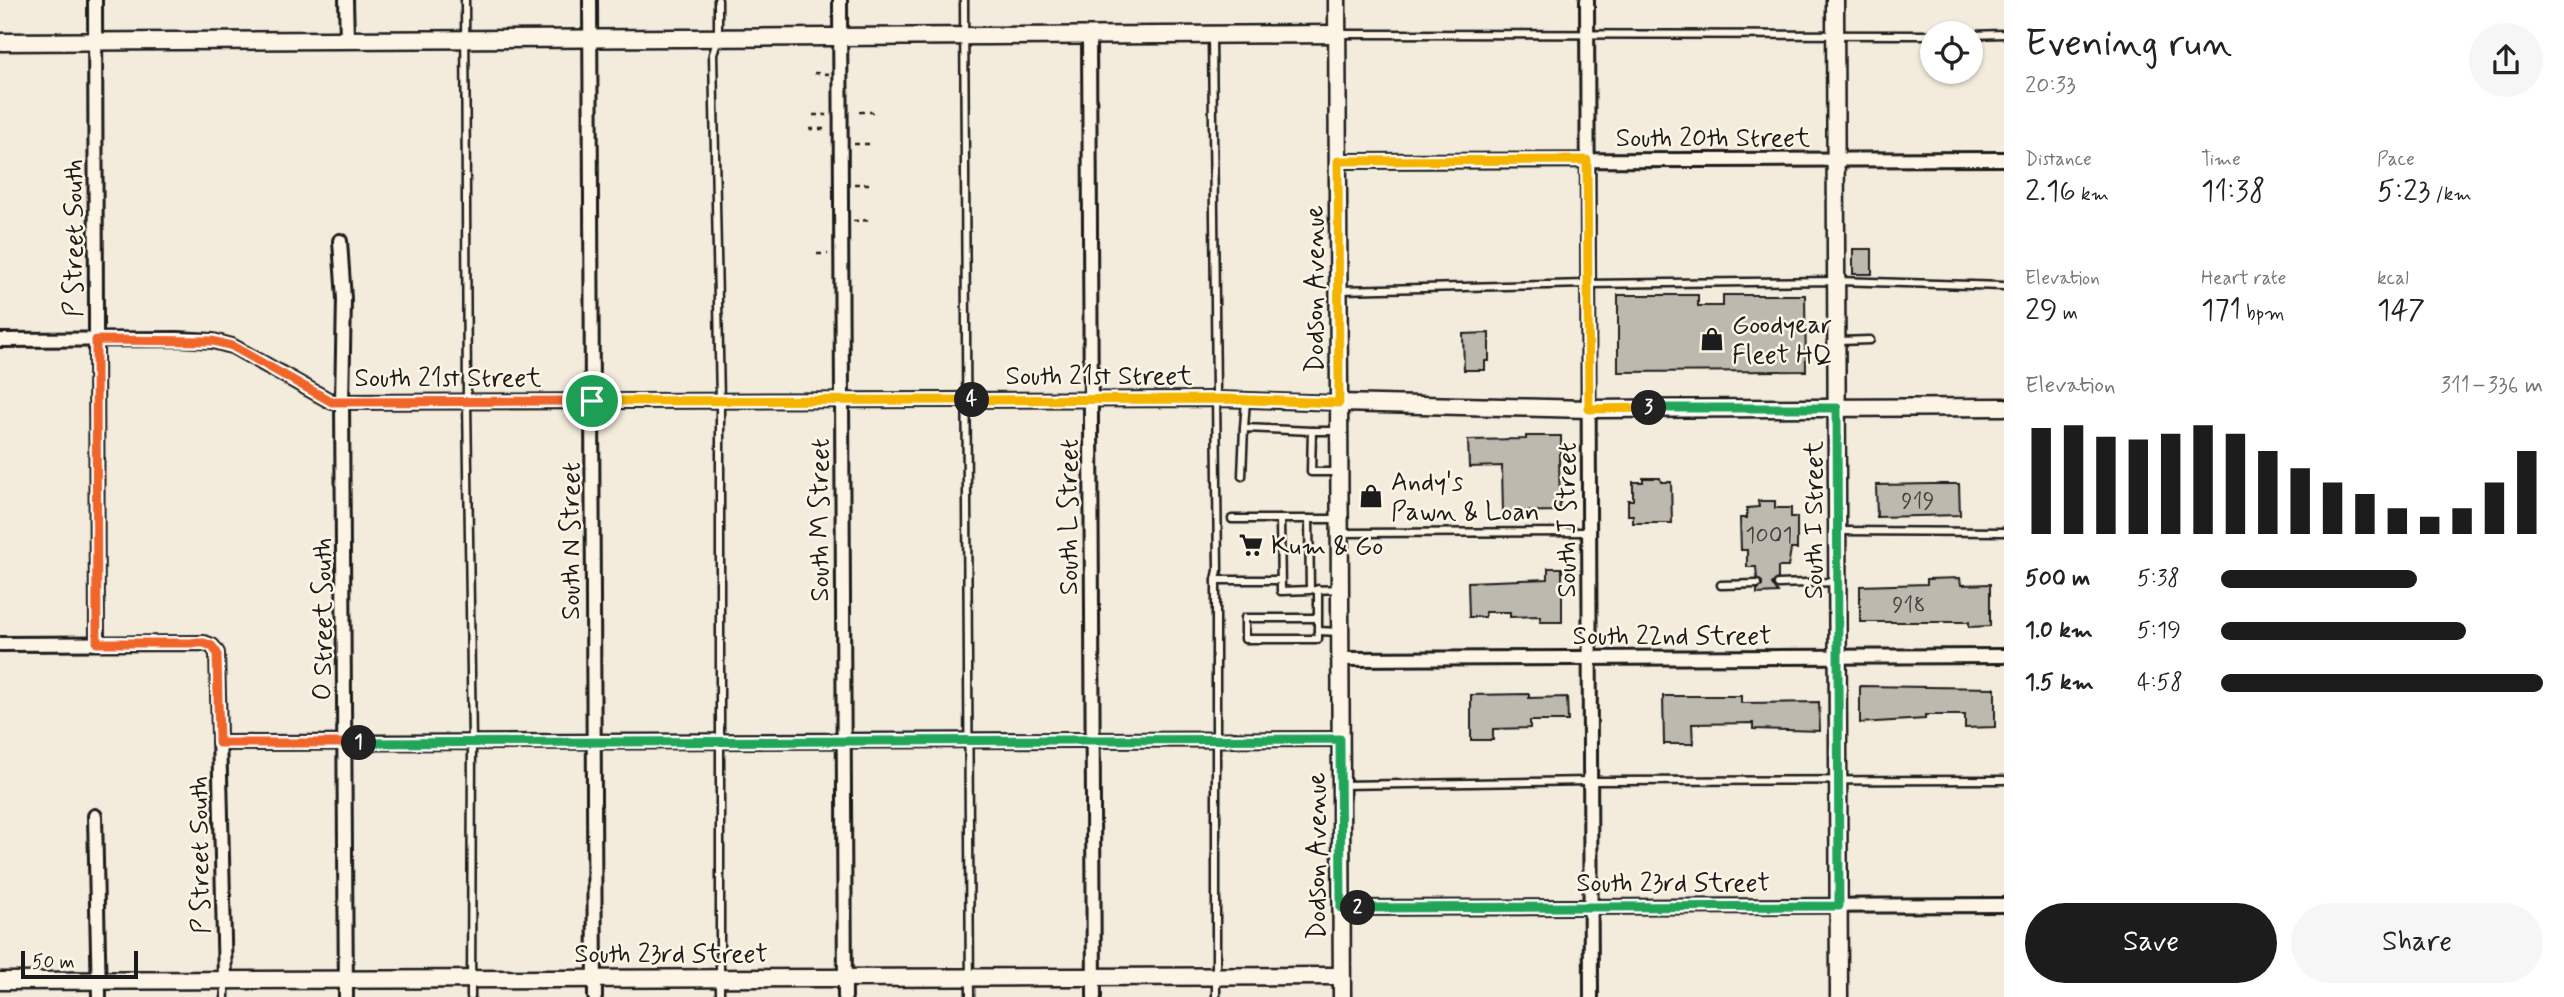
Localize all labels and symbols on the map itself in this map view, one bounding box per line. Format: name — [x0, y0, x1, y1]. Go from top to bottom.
street label: South 20th Street — [1616, 122, 1810, 156]
street label: P Street South — [58, 159, 92, 317]
street label: Dodson Avenue — [1299, 205, 1333, 373]
place label: Goodyear Fleet HQ — [1732, 309, 1833, 373]
shop icon: Goodyear Fleet HQ — [1698, 325, 1726, 353]
street label: South 21st Street — [1006, 360, 1192, 394]
street label: South 21st Street — [355, 362, 541, 396]
pin — [562, 371, 622, 431]
pin: 4 — [954, 382, 990, 418]
pin: 3 — [1632, 390, 1666, 426]
street label: South M Street — [804, 438, 838, 602]
street label: South L Street — [1053, 439, 1087, 595]
street label: South I Street — [1798, 441, 1832, 599]
street label: South J Street — [1551, 442, 1585, 598]
street label: South N Street — [555, 462, 589, 620]
place label: Andy's Pawn & Loan — [1391, 466, 1540, 530]
shop icon: Andy's Pawn & Loan — [1357, 482, 1385, 510]
house number: 919 — [1901, 487, 1935, 517]
house number: 1001 — [1745, 521, 1793, 551]
place label: Kum & Go — [1271, 530, 1383, 564]
supermarket icon: Kum & Go — [1237, 531, 1265, 559]
street label: O Street South — [307, 538, 341, 700]
house number: 918 — [1892, 591, 1926, 621]
street label: South 22nd Street — [1573, 620, 1771, 654]
pin: 1 — [342, 726, 376, 760]
street label: Dodson Avenue — [1301, 772, 1335, 940]
street label: P Street South — [183, 776, 219, 934]
street label: South 23rd Street — [1576, 867, 1770, 901]
pin: 2 — [1340, 890, 1376, 926]
street label: South 23rd Street — [574, 938, 768, 972]
scale bar — [21, 948, 138, 980]

